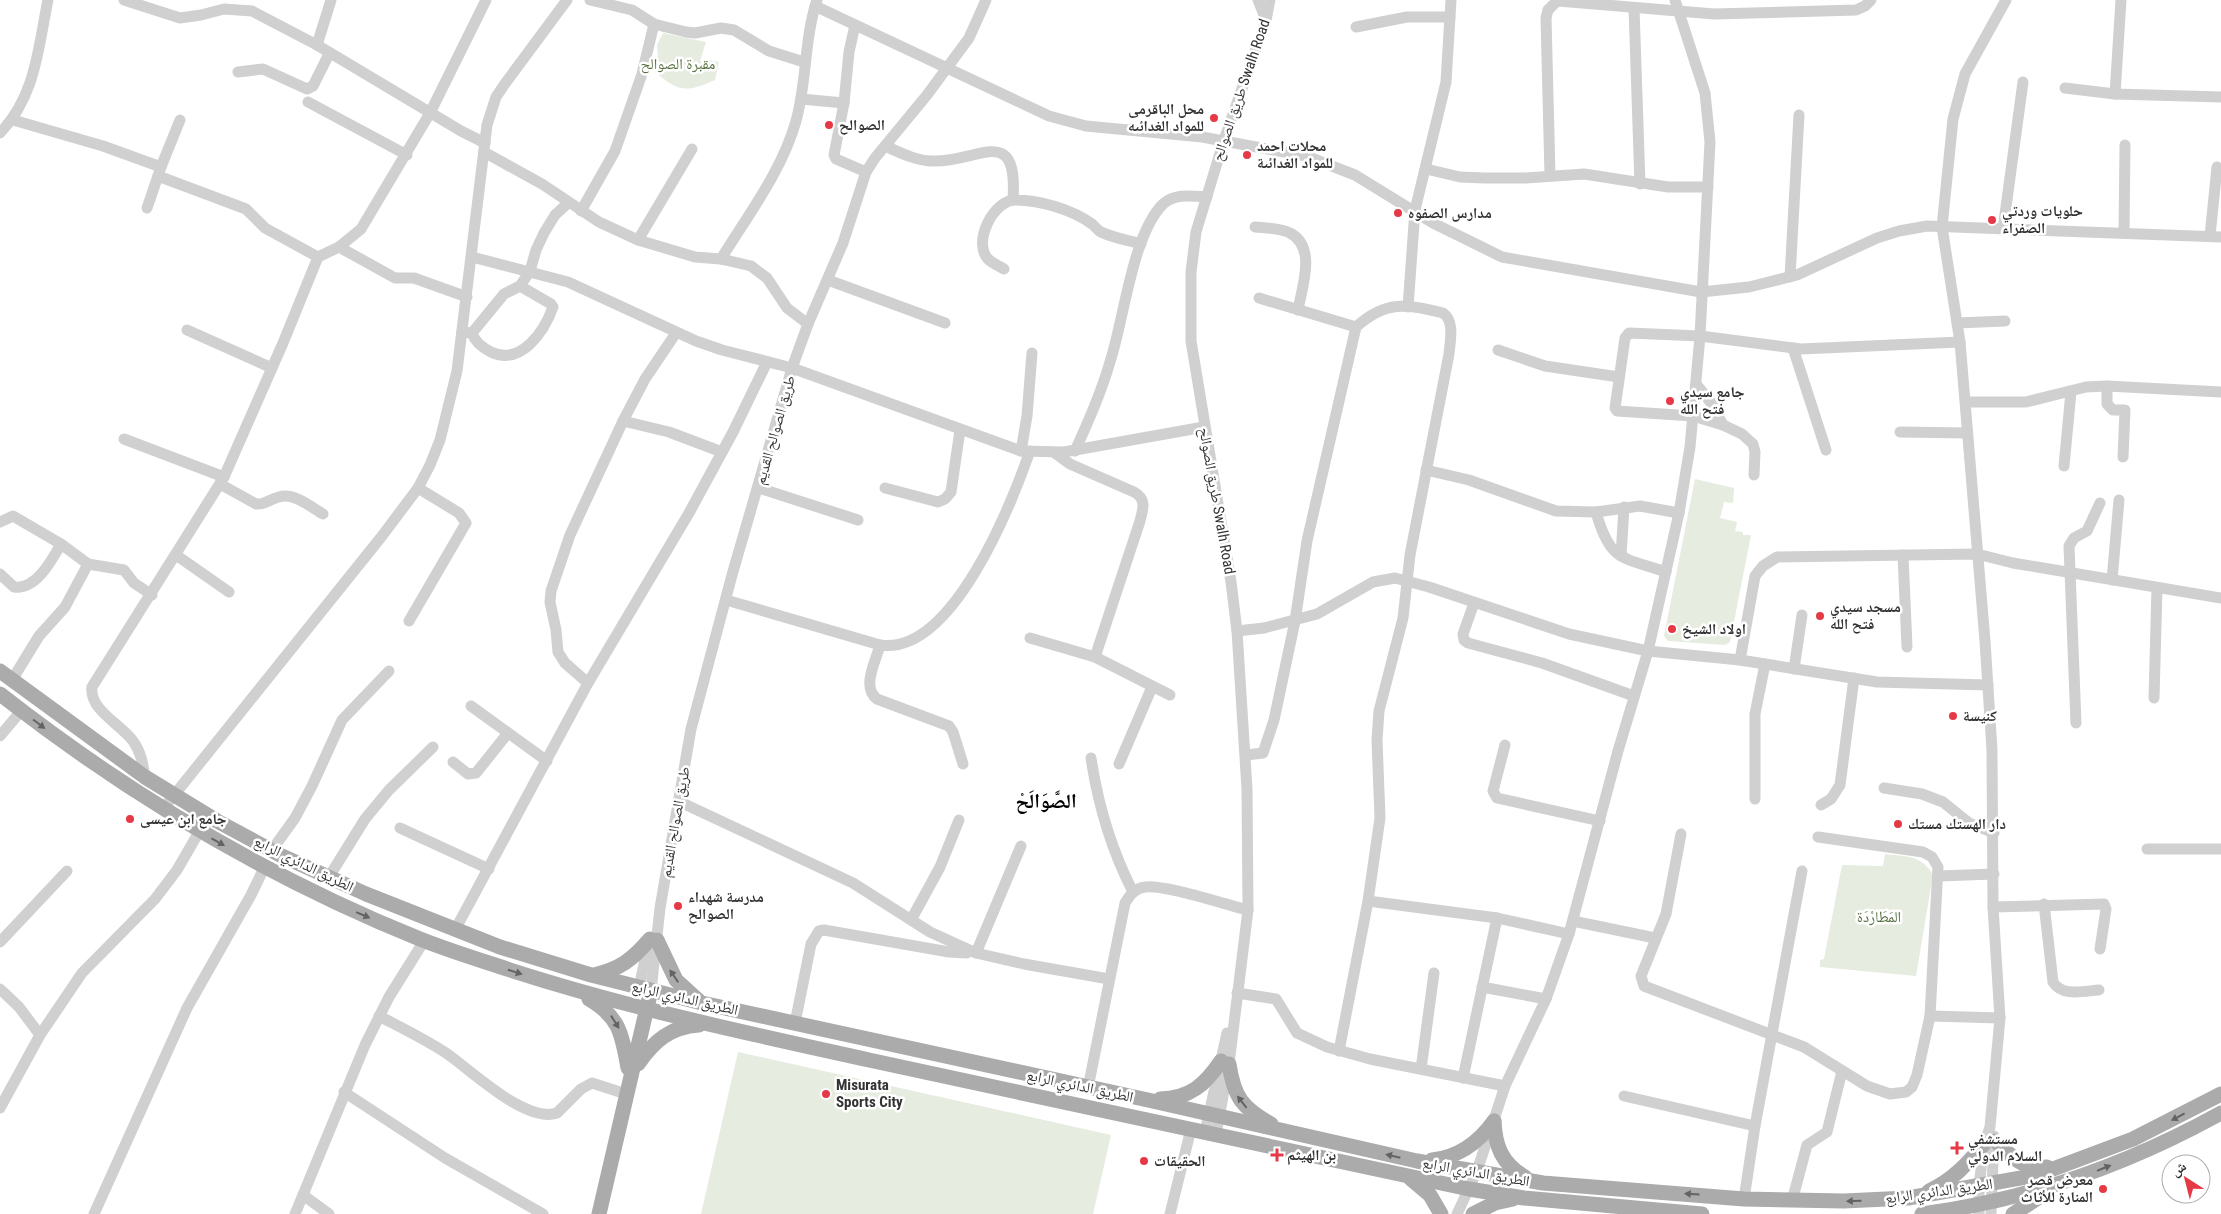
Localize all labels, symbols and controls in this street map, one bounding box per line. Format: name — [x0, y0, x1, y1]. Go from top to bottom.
street label: طريق الصوالح Swalh Road — [1208, 17, 1275, 164]
park label: مقبرة الصوالح — [641, 55, 716, 74]
place label: محل الباقرمى للمواد الغدائىه — [1128, 100, 1204, 135]
marker: محل الباقرمى للمواد الغدائىه — [1208, 112, 1220, 124]
place label: الصوالح — [839, 116, 885, 135]
marker: الصوالح — [823, 119, 835, 131]
place label: محلات احمد للمواد الغدائىة — [1257, 137, 1333, 172]
marker: محلات احمد للمواد الغدائىة — [1241, 149, 1253, 161]
place label: حلويات وردتي الصفراء — [2002, 202, 2083, 237]
place label: مدارس الصفوه — [1408, 204, 1492, 222]
marker: مدارس الصفوه — [1392, 207, 1404, 219]
marker: حلويات وردتي الصفراء — [1986, 214, 1998, 226]
street label: طريق الصوالح القديم — [751, 373, 800, 487]
place label: جامع سيدي فتح الله — [1680, 383, 1745, 419]
marker: جامع سيدي فتح الله — [1664, 395, 1676, 407]
street label: طريق الصوالح Swalh Road — [1194, 426, 1239, 576]
place label: مسجد سيدي فتح الله — [1830, 598, 1901, 634]
marker: مسجد سيدي فتح الله — [1814, 610, 1826, 622]
place label: اولاد الشيخ — [1682, 620, 1746, 639]
marker: اولاد الشيخ — [1666, 623, 1678, 635]
place label: كنيسة — [1963, 707, 1997, 725]
marker: كنيسة — [1947, 710, 1959, 722]
one-way arrow — [32, 719, 46, 729]
street label: طريق الصوالح القديم — [656, 765, 695, 879]
district label: الصَّوَالَحْ — [1015, 789, 1077, 814]
place label: جامع ابن عيسى — [140, 810, 227, 829]
marker: جامع ابن عيسى — [124, 813, 136, 825]
place label: دار الهستك مستك — [1908, 815, 2006, 833]
marker: دار الهستك مستك — [1892, 818, 1904, 830]
street label: الطريق الدائري الرابع — [250, 832, 357, 898]
one-way arrow — [211, 838, 225, 847]
place label: مدرسة شهداء الصوالح — [688, 888, 764, 924]
marker: مدرسة شهداء الصوالح — [672, 900, 684, 912]
park label: المَطَارْدَة — [1857, 908, 1901, 926]
one-way arrow — [356, 911, 371, 919]
one-way arrow — [508, 968, 523, 976]
one-way arrow — [669, 969, 679, 983]
street label: الطريق الدائري الرابع — [630, 977, 740, 1022]
one-way arrow — [610, 1015, 619, 1028]
street label: الطريق الدائري الرابع — [1025, 1066, 1135, 1109]
place label: Misurata Sports City — [836, 1076, 903, 1111]
marker: Misurata Sports City — [820, 1088, 832, 1100]
one-way arrow — [1236, 1096, 1247, 1109]
one-way arrow — [2171, 1113, 2185, 1121]
place label: مستشفي السلام الدولي — [1968, 1130, 2042, 1168]
marker: مستشفي السلام الدولي — [1950, 1141, 1964, 1155]
place label: بن الهيثم — [1287, 1146, 1336, 1165]
marker: بن الهيثم — [1271, 1149, 1283, 1161]
place label: الحقيقات — [1154, 1152, 1206, 1170]
one-way arrow — [1385, 1152, 1400, 1160]
street label: الطريق الدائري الرابع — [1421, 1154, 1531, 1193]
north arrow — [2161, 1154, 2211, 1204]
marker: الحقيقات — [1138, 1155, 1150, 1167]
text: ش — [2168, 1158, 2190, 1180]
one-way arrow — [2097, 1164, 2111, 1172]
place label: معرض قصر المنارة للأثاث — [2021, 1171, 2093, 1206]
street label: الطريق الدائري الرابع — [1884, 1175, 1994, 1210]
marker: معرض قصر المنارة للأثاث — [2097, 1183, 2109, 1195]
one-way arrow — [1684, 1190, 1700, 1198]
one-way arrow — [1846, 1197, 1862, 1205]

